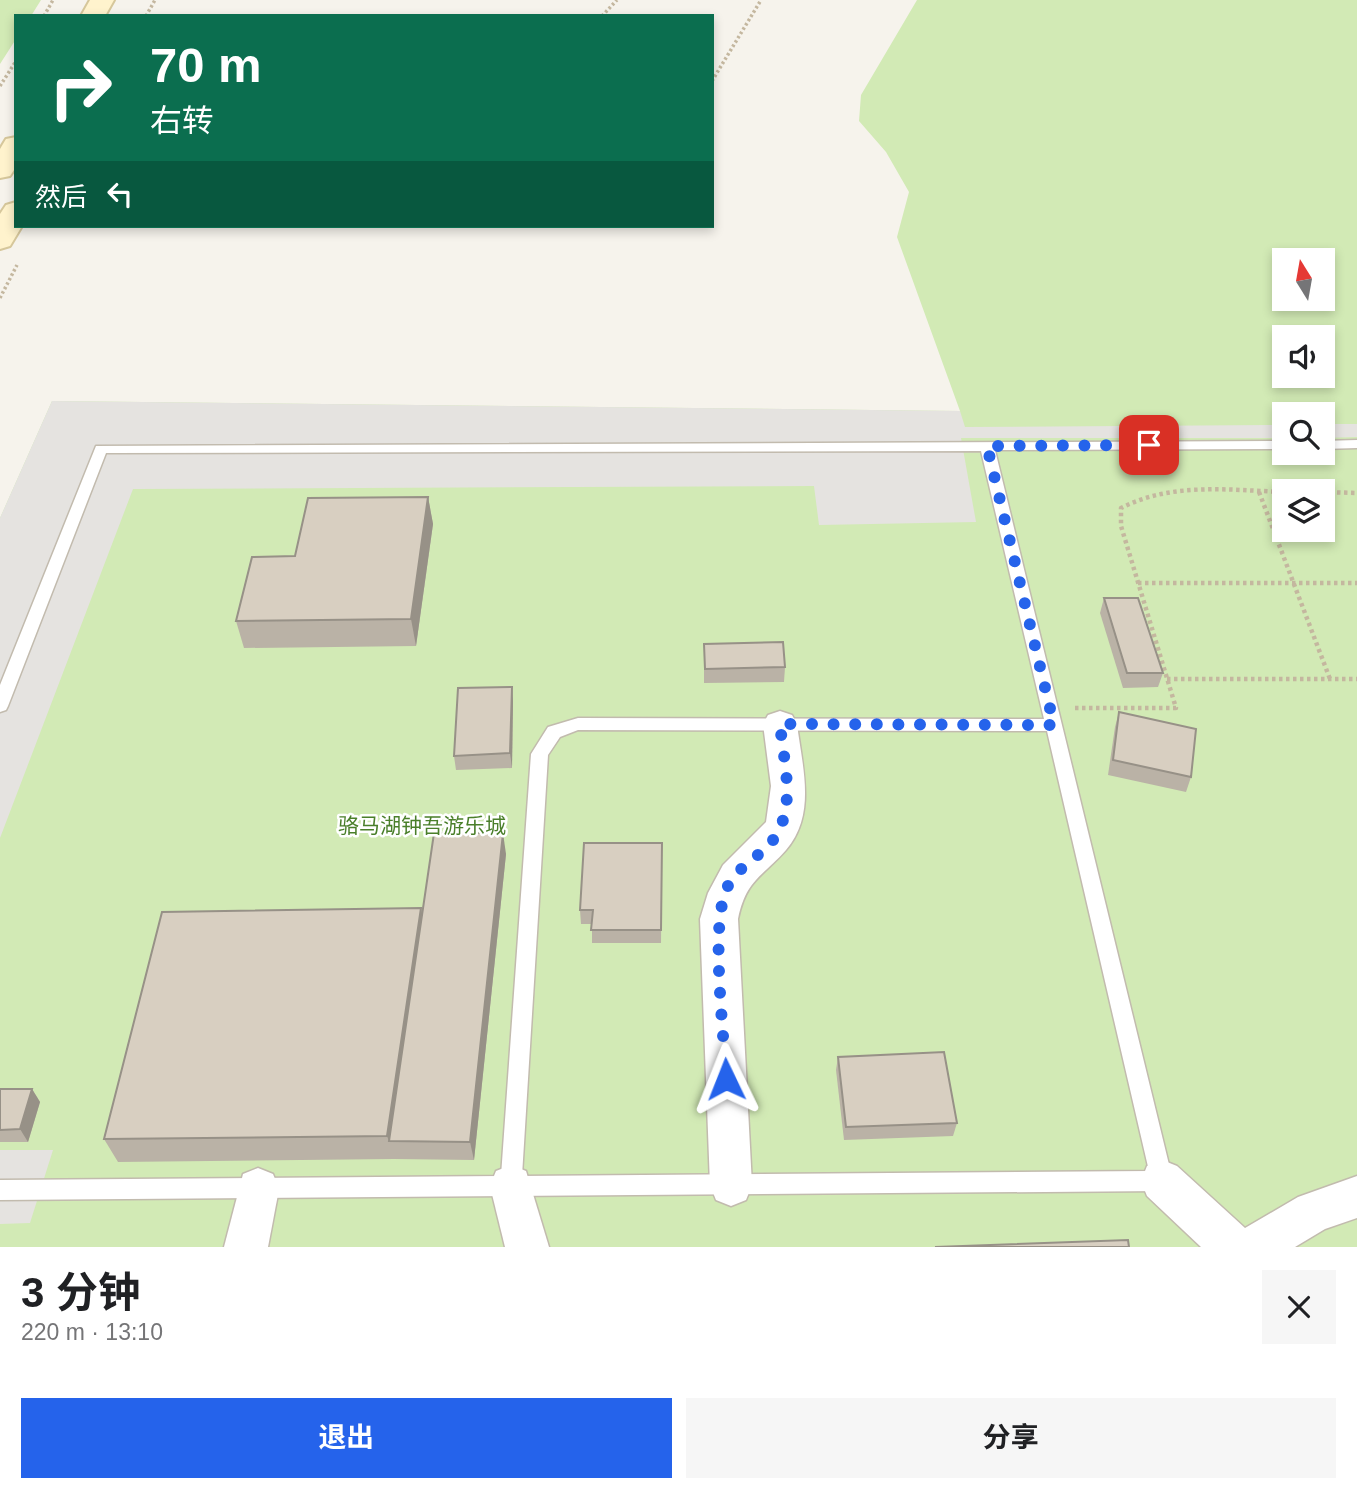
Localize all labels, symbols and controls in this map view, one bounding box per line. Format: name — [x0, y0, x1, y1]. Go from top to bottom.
text: 70 m — [150, 38, 262, 92]
icon: right — [35, 42, 126, 133]
text: 右转 — [150, 103, 214, 139]
icon: left — [101, 175, 139, 213]
text: 然后 — [35, 182, 87, 212]
north arrow — [1272, 248, 1335, 312]
map controls — [1272, 248, 1335, 542]
button: sound — [1272, 325, 1335, 388]
button: search — [1272, 402, 1335, 465]
pin — [1119, 415, 1179, 475]
icon: arrive — [1130, 426, 1168, 464]
button: layers — [1272, 479, 1335, 542]
park label: 骆马湖钟吾游乐城 — [338, 814, 506, 837]
position arrow — [689, 1042, 763, 1116]
text: 3 分钟 — [21, 1269, 140, 1316]
button: close — [1262, 1270, 1336, 1344]
text: 220 m · 13:10 — [21, 1319, 163, 1345]
button: 退出 — [21, 1398, 672, 1478]
button: 分享 — [686, 1398, 1336, 1478]

